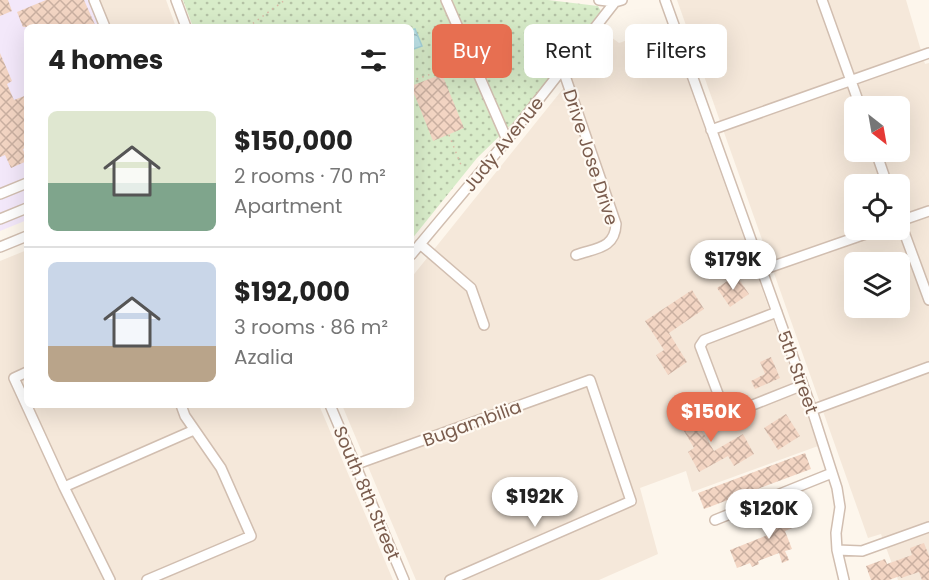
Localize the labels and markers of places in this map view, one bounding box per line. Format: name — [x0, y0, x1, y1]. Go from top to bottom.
pin: $179K — [691, 240, 775, 291]
pin: $150K — [669, 392, 753, 443]
pin: $192K — [493, 477, 577, 528]
pin: $120K — [727, 489, 811, 540]

